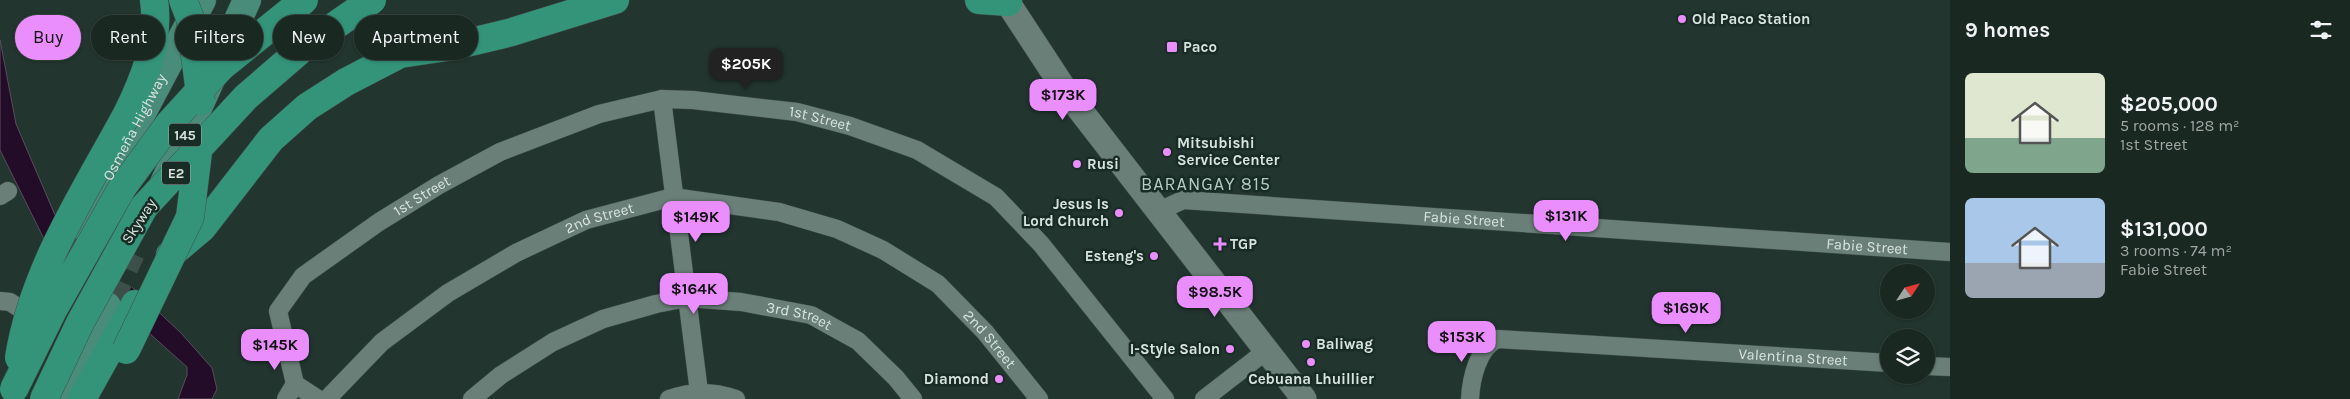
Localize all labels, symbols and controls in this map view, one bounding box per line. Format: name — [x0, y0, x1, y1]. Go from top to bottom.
place label: Old Paco Station — [1692, 10, 1810, 28]
marker: Old Paco Station — [1676, 13, 1688, 25]
chip: Buy — [15, 15, 81, 60]
chip: Rent — [91, 15, 165, 60]
chip: Filters — [175, 15, 263, 60]
chip: New — [273, 15, 344, 60]
chip: Apartment — [354, 15, 478, 60]
icon: filters — [2307, 16, 2335, 44]
text: 9 homes — [1965, 18, 2050, 42]
place label: Paco — [1183, 38, 1217, 56]
marker: Paco — [1165, 40, 1179, 54]
pin: $205K — [711, 48, 781, 90]
text: $205K — [721, 54, 771, 73]
street label: Osmeña Highway — [99, 71, 170, 184]
pin: $173K — [1028, 78, 1098, 121]
text: $173K — [1040, 85, 1086, 104]
text: $205,000 — [2120, 92, 2218, 116]
icon: home — [2005, 93, 2065, 153]
street label: 1st Street — [788, 102, 853, 135]
text: 5 rooms · 128 m² — [2120, 116, 2240, 135]
road number: 145 — [169, 124, 201, 146]
place label: Mitsubishi Service Center — [1177, 134, 1279, 169]
text: 1st Street — [2120, 135, 2187, 154]
marker: Mitsubishi Service Center — [1161, 146, 1173, 158]
place label: Rusi — [1087, 155, 1119, 173]
marker: Rusi — [1071, 158, 1083, 170]
road number: E2 — [162, 162, 190, 184]
street label: 1st Street — [390, 171, 454, 220]
district label: BARANGAY 815 — [1141, 173, 1271, 195]
street label: Skyway — [118, 195, 160, 247]
place label: Jesus Is Lord Church — [1023, 195, 1109, 230]
street label: 2nd Street — [562, 199, 636, 238]
pin: $149K — [661, 200, 731, 243]
pin: $131K — [1531, 200, 1601, 242]
text: $131K — [1545, 206, 1587, 225]
text: $149K — [673, 207, 719, 226]
marker: Jesus Is Lord Church — [1113, 207, 1125, 219]
street label: Fabie Street — [1423, 207, 1506, 231]
text: $131,000 — [2120, 217, 2208, 241]
icon: home — [2005, 218, 2065, 278]
place label: TGP — [1230, 235, 1257, 253]
street label: Fabie Street — [1826, 235, 1909, 258]
marker: TGP — [1214, 238, 1226, 250]
text: 3 rooms · 74 m² — [2120, 241, 2232, 260]
place label: Esteng's — [1085, 247, 1144, 265]
marker: Esteng's — [1148, 250, 1160, 262]
text: Fabie Street — [2120, 260, 2207, 279]
north arrow — [1880, 264, 1935, 319]
map controls — [1880, 264, 1935, 384]
pin: $164K — [659, 272, 729, 315]
pin: $98.5K — [1174, 276, 1256, 318]
text: $164K — [671, 279, 717, 298]
text: $98.5K — [1188, 282, 1242, 301]
pin: $169K — [1651, 292, 1721, 334]
street label: 3rd Street — [765, 298, 836, 334]
text: $169K — [1663, 298, 1709, 317]
street label: 2nd Street — [959, 306, 1020, 372]
pin: $153K — [1427, 320, 1497, 363]
text: $153K — [1439, 327, 1485, 346]
pin: $145K — [240, 328, 310, 371]
button: layers — [1880, 329, 1935, 384]
text: $145K — [252, 335, 298, 354]
place label: Baliwag — [1316, 335, 1373, 353]
marker: Baliwag — [1300, 338, 1312, 350]
place label: I-Style Salon — [1130, 340, 1220, 358]
marker: I-Style Salon — [1224, 343, 1236, 355]
street label: Valentina Street — [1738, 345, 1849, 369]
marker: Cebuana Lhuillier — [1305, 356, 1317, 368]
place label: Diamond — [924, 370, 989, 388]
place label: Cebuana Lhuillier — [1248, 370, 1374, 388]
marker: Diamond — [993, 373, 1005, 385]

